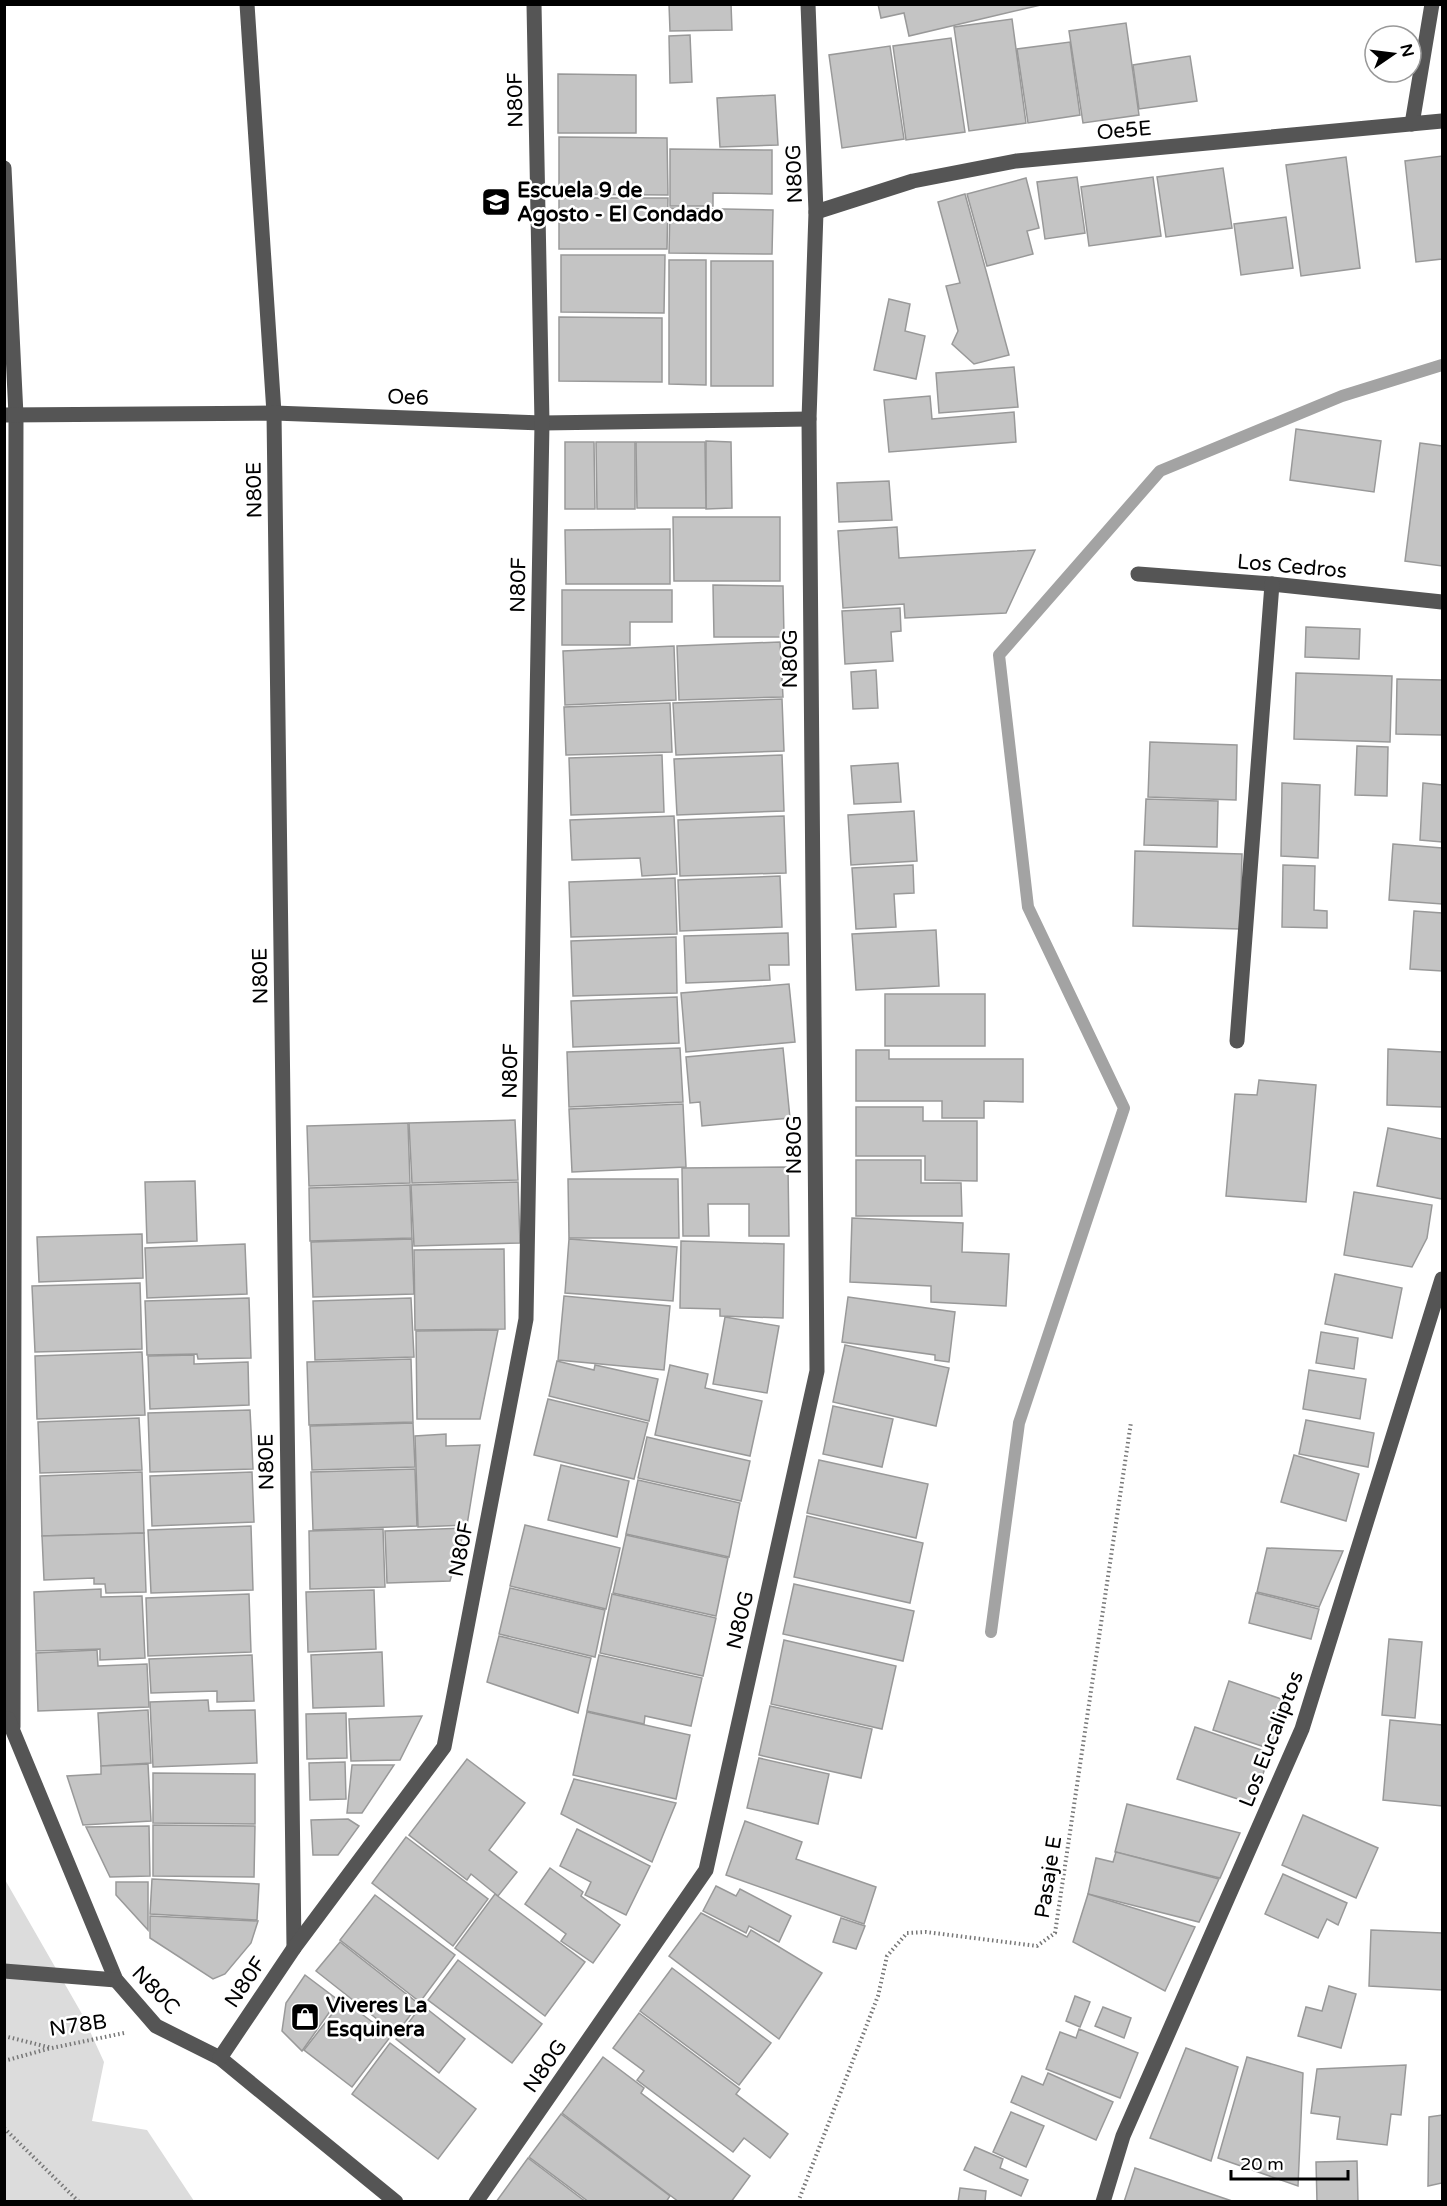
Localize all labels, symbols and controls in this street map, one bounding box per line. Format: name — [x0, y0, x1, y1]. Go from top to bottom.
north arrow — [1363, 24, 1423, 84]
text: N — [1395, 42, 1418, 59]
street label: N80F — [503, 72, 528, 128]
street label: Oe5E — [1095, 116, 1153, 145]
street label: N80G — [781, 144, 808, 204]
place label: Escuela 9 de Agosto - El Condado — [517, 178, 724, 227]
school or university icon: Escuela 9 de Agosto - El Condado — [480, 186, 512, 218]
street label: Oe6 — [387, 384, 429, 411]
street label: N80E — [242, 461, 267, 519]
street label: Los Cedros — [1236, 549, 1348, 584]
street label: N80F — [506, 557, 531, 613]
street label: N80G — [778, 629, 803, 689]
street label: N80E — [248, 947, 273, 1005]
street label: N80F — [498, 1043, 523, 1099]
street label: N80G — [782, 1115, 807, 1175]
street label: N80E — [254, 1433, 279, 1491]
street label: N80F — [444, 1519, 479, 1579]
street label: N80G — [722, 1588, 759, 1652]
street label: Los Eucaliptos — [1234, 1668, 1309, 1811]
street label: Pasaje E — [1030, 1834, 1067, 1920]
street label: N80F — [219, 1952, 272, 2012]
street label: N80C — [127, 1961, 185, 2020]
place label: Viveres La Esquinera — [326, 1993, 428, 2042]
shop icon: Viveres La Esquinera — [289, 2001, 321, 2033]
street label: N78B — [48, 2009, 108, 2042]
street label: N80G — [518, 2035, 573, 2098]
scale bar — [1231, 2143, 1348, 2181]
text: 20 m — [1240, 2153, 1284, 2175]

